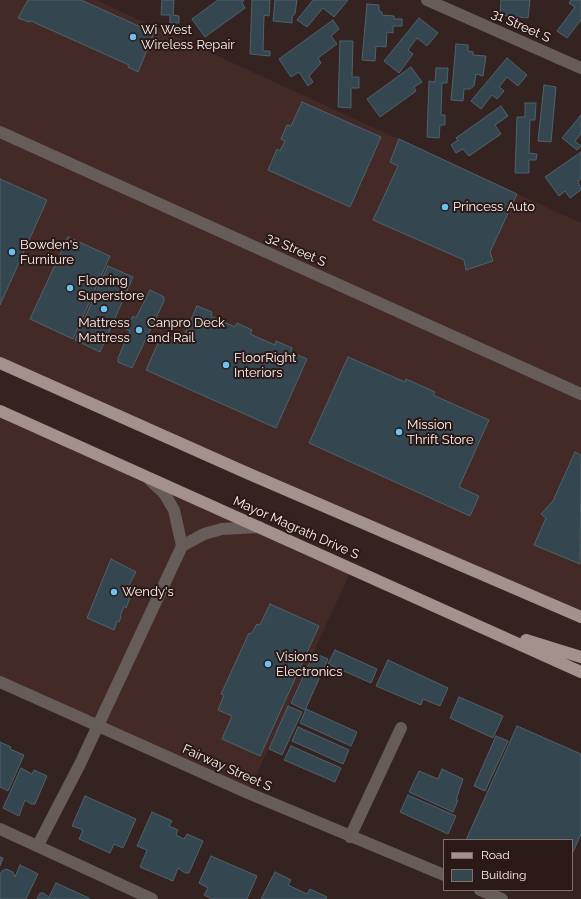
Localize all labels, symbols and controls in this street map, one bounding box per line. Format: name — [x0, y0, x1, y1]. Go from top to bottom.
street label: 31 Street S — [489, 6, 553, 46]
place label: Wi West Wireless Repair — [141, 22, 235, 53]
marker: Wi West Wireless Repair — [128, 32, 138, 42]
place label: Princess Auto — [453, 199, 535, 215]
marker: Princess Auto — [440, 202, 450, 212]
street label: 32 Street S — [263, 230, 329, 270]
place label: Bowden's Furniture — [20, 237, 78, 268]
marker: Bowden's Furniture — [7, 247, 17, 257]
place label: Flooring Superstore — [78, 273, 144, 304]
marker: Flooring Superstore — [65, 283, 75, 293]
marker: Mattress Mattress — [99, 304, 109, 314]
place label: Mattress Mattress — [78, 315, 130, 346]
place label: Canpro Deck and Rail — [147, 315, 225, 346]
marker: Canpro Deck and Rail — [134, 325, 144, 335]
place label: FloorRight Interiors — [234, 350, 296, 381]
marker: FloorRight Interiors — [221, 360, 231, 370]
place label: Mission Thrift Store — [407, 417, 474, 448]
marker: Mission Thrift Store — [394, 427, 404, 437]
street label: Mayor Magrath Drive S — [231, 493, 361, 563]
place label: Wendy's — [122, 584, 174, 600]
marker: Wendy's — [109, 587, 119, 597]
place label: Visions Electronics — [276, 649, 342, 680]
marker: Visions Electronics — [263, 659, 273, 669]
street label: Fairway Street S — [180, 741, 274, 795]
legend — [443, 839, 573, 891]
text: Road — [481, 848, 510, 862]
text: Building — [481, 868, 527, 882]

